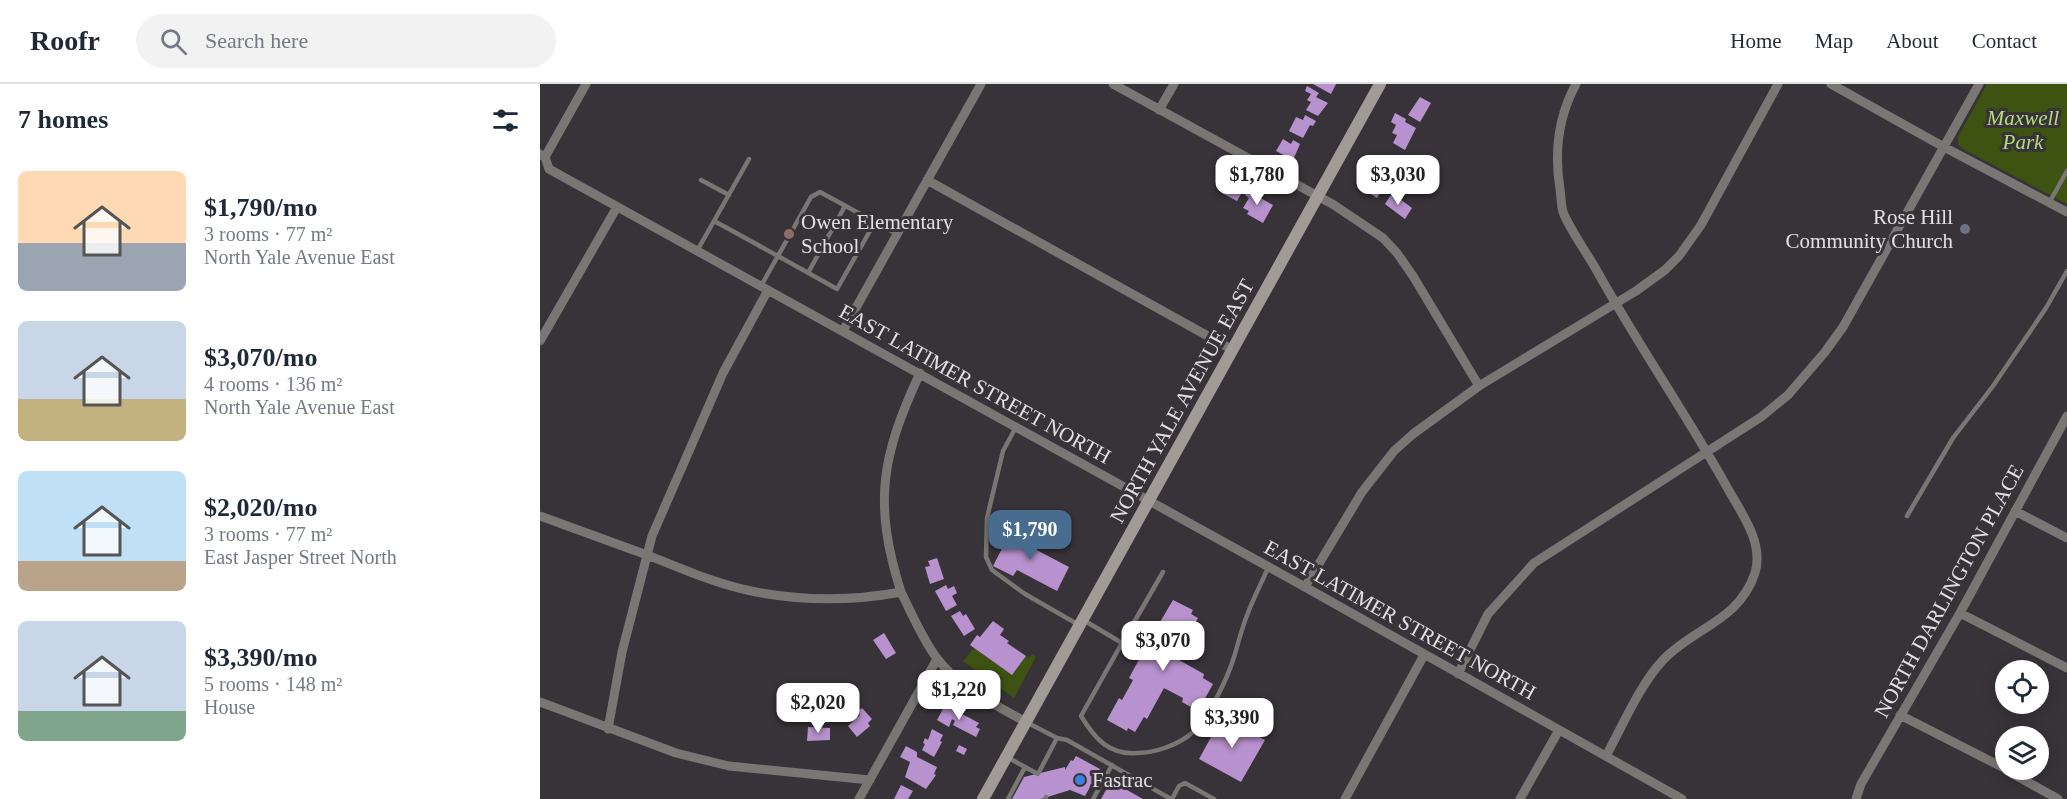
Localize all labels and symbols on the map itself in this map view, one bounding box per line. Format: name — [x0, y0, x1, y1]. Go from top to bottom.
park label: Maxwell Park — [1986, 106, 2059, 154]
pin: $1,780 — [1208, 155, 1306, 206]
pin: $3,030 — [1349, 155, 1447, 206]
place label: Rose Hill Community Church — [1786, 205, 1953, 253]
place label: Owen Elementary School — [801, 210, 954, 258]
marker: Rose Hill Community Church — [1958, 222, 1972, 236]
marker: Owen Elementary School — [782, 227, 796, 241]
street label: NORTH YALE AVENUE EAST — [1105, 275, 1259, 527]
street label: EAST LATIMER STREET NORTH — [835, 299, 1115, 469]
street label: NORTH DARLINGTON PLACE — [1869, 460, 2029, 722]
pin: $1,790 — [981, 510, 1079, 561]
street label: EAST LATIMER STREET NORTH — [1260, 535, 1540, 705]
pin: $3,070 — [1114, 621, 1212, 672]
pin: $1,220 — [910, 670, 1008, 721]
pin: $2,020 — [769, 683, 867, 734]
pin: $3,390 — [1183, 698, 1281, 749]
place label: Fastrac — [1092, 768, 1153, 792]
marker: Fastrac — [1073, 773, 1087, 787]

